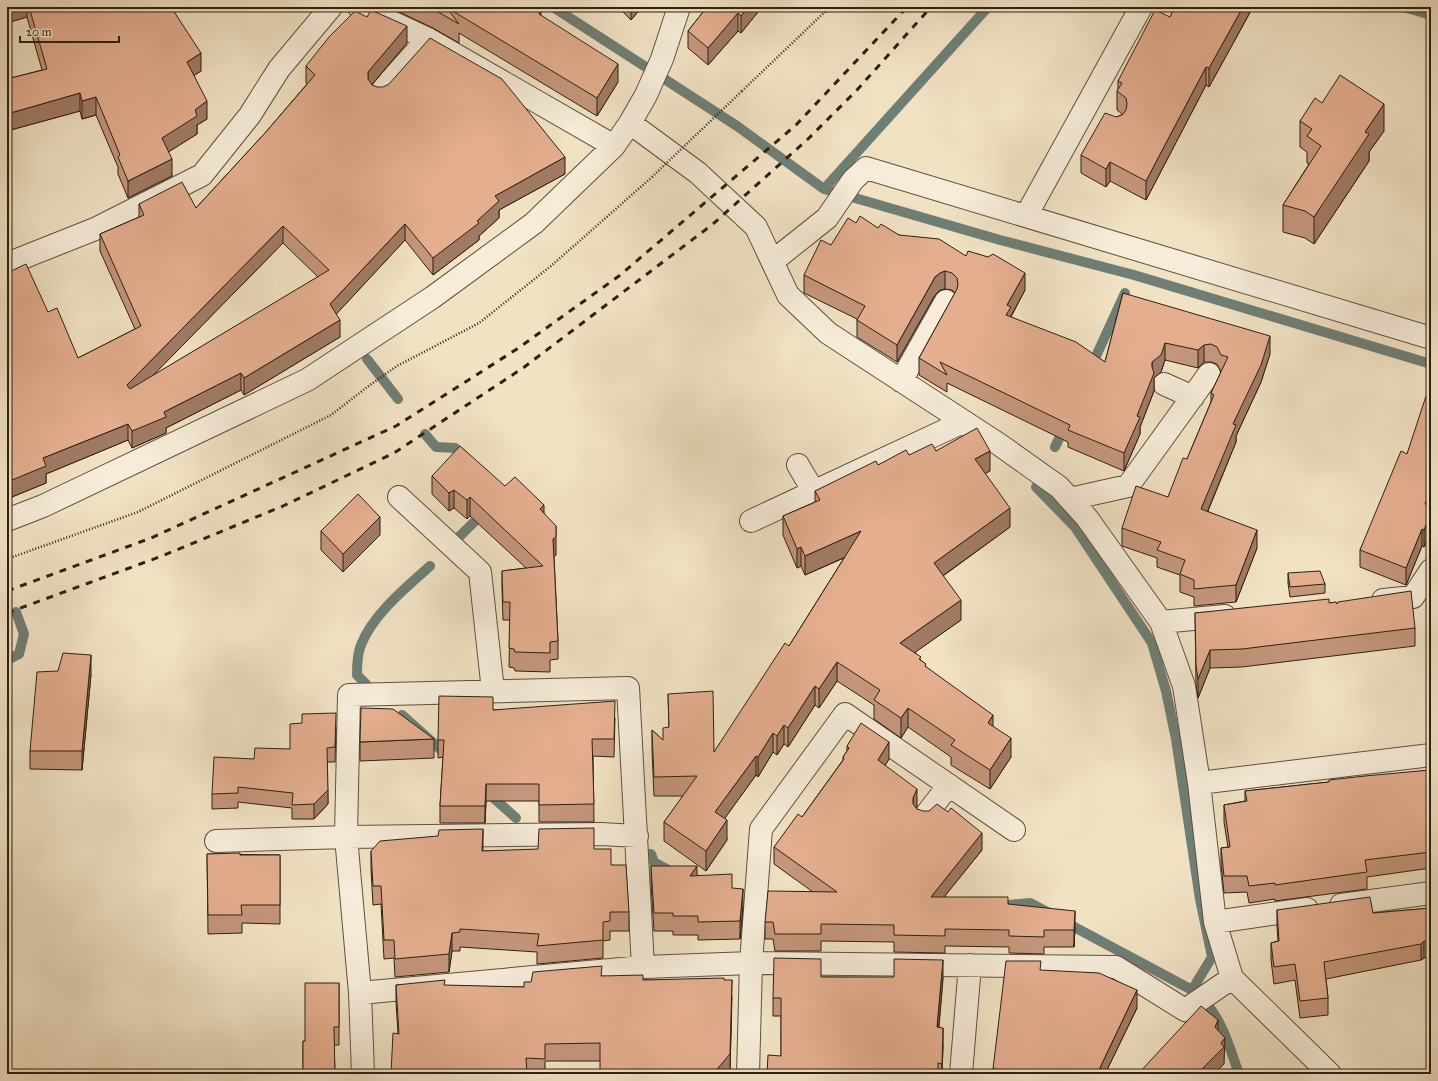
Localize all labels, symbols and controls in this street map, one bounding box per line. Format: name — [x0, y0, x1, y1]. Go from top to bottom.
scale bar — [20, 18, 119, 44]
text: 20 m — [26, 25, 52, 39]

